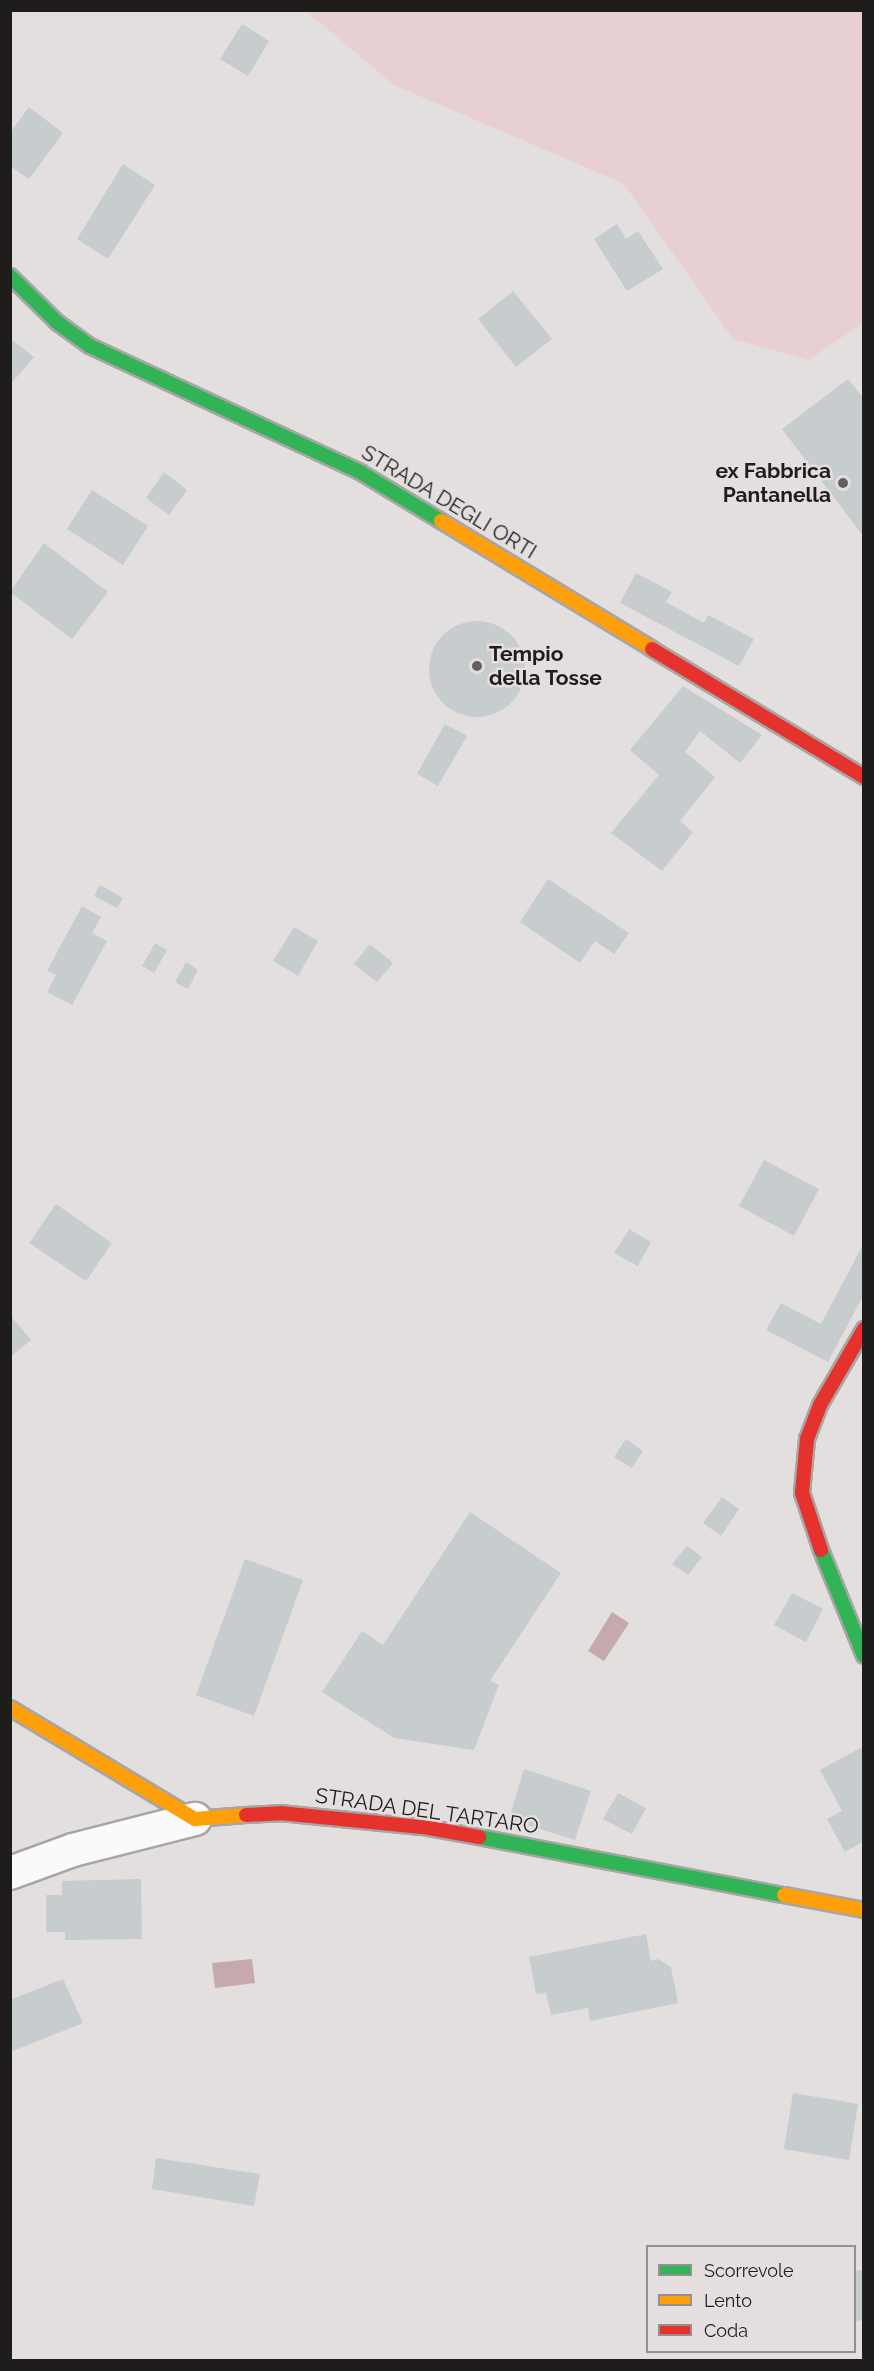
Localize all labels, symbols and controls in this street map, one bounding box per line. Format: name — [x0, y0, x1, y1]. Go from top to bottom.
street label: STRADA DEGLI ORTI — [357, 440, 541, 564]
place label: ex Fabbrica Pantanella — [715, 458, 831, 508]
marker: ex Fabbrica Pantanella — [836, 476, 850, 490]
place label: Tempio della Tosse — [489, 641, 603, 691]
marker: Tempio della Tosse — [470, 659, 484, 673]
street label: STRADA DEL TARTARO — [313, 1783, 541, 1839]
legend — [646, 2245, 856, 2353]
text: Scorrevole — [704, 2260, 794, 2281]
text: Lento — [704, 2290, 752, 2311]
text: Coda — [704, 2320, 748, 2341]

